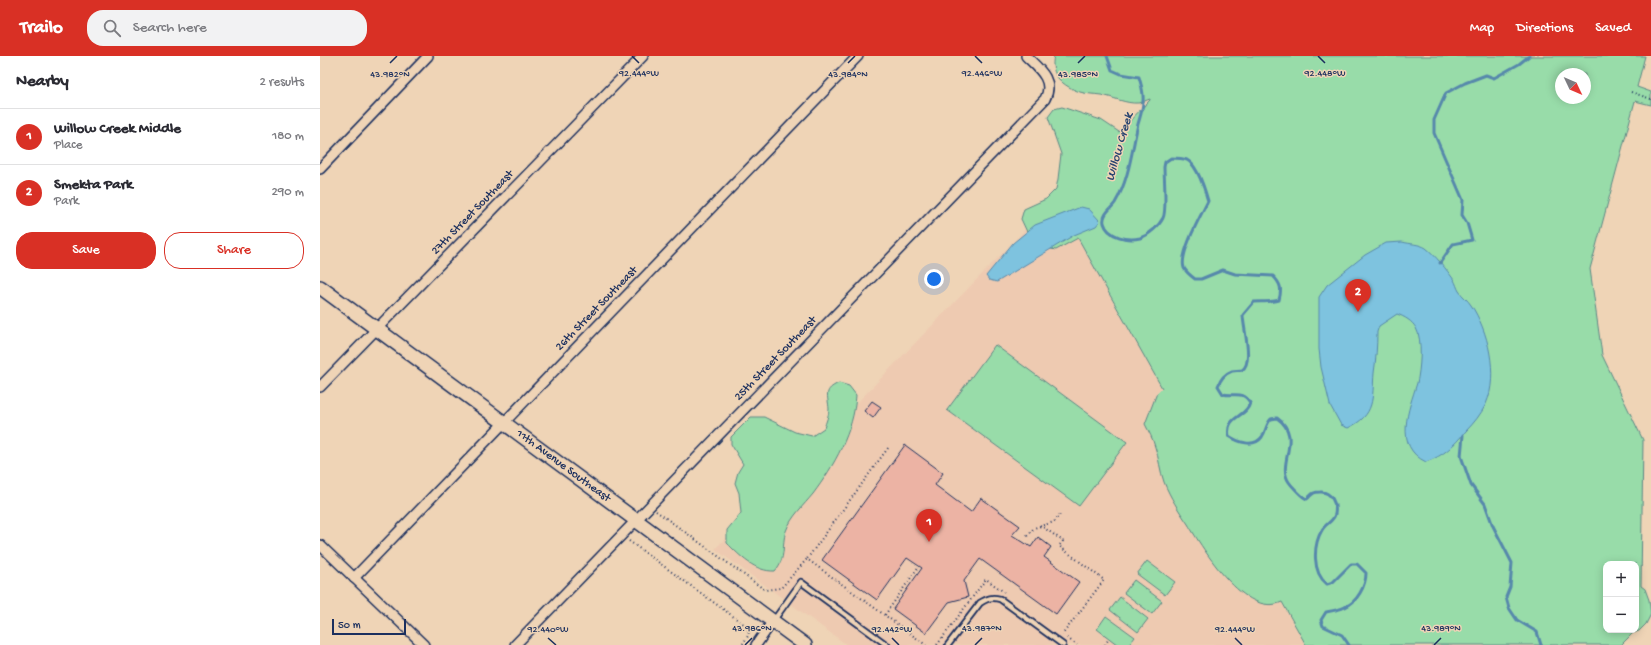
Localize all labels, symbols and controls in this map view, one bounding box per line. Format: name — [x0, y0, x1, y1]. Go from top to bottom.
search box — [87, 10, 367, 46]
text: Trailo — [20, 17, 63, 40]
icon: search — [101, 17, 123, 39]
text: Search here — [133, 19, 207, 37]
text: Map — [1470, 20, 1494, 37]
text: Directions — [1516, 20, 1573, 37]
text: Saved — [1595, 20, 1631, 37]
text: 92.444°W — [618, 68, 660, 80]
text: 92.446°W — [961, 68, 1003, 80]
text: 92.448°W — [1304, 68, 1346, 80]
north arrow — [1555, 68, 1591, 104]
text: 43.982°N — [370, 69, 410, 81]
text: 43.984°N — [828, 69, 868, 81]
text: 43.985°N — [1058, 69, 1098, 81]
text: Nearby — [16, 72, 69, 92]
text: 2 results — [259, 75, 304, 90]
water label: Willow Creek — [1103, 110, 1137, 183]
text: Willow Creek Middle — [54, 120, 181, 138]
text: 1 — [26, 129, 32, 144]
text: 180 m — [272, 129, 304, 144]
text: Place — [54, 138, 82, 153]
street label: 27th Street Southeast — [429, 167, 518, 258]
text: Smekta Park — [54, 176, 133, 194]
text: 2 — [26, 185, 32, 200]
text: 290 m — [271, 185, 304, 200]
text: Park — [54, 194, 79, 209]
button: Save — [16, 232, 156, 269]
button: Share — [164, 232, 304, 269]
street label: 26th Street Southeast — [553, 263, 642, 354]
your location — [924, 269, 944, 289]
pin: 2 — [1345, 279, 1371, 312]
street label: 25th Street Southeast — [732, 313, 821, 404]
street label: 11th Avenue Southeast — [512, 426, 614, 506]
pin: 1 — [916, 509, 942, 542]
map controls — [1603, 561, 1639, 633]
button: + — [1603, 561, 1639, 597]
button: − — [1603, 597, 1639, 633]
scale bar — [332, 617, 406, 636]
text: 50 m — [338, 620, 360, 632]
text: 43.986°N — [732, 623, 772, 635]
text: 43.987°N — [962, 623, 1002, 635]
text: 43.989°N — [1421, 623, 1461, 635]
text: 92.440°W — [526, 624, 569, 636]
text: 92.442°W — [871, 624, 913, 636]
text: 92.444°W — [1214, 624, 1256, 636]

